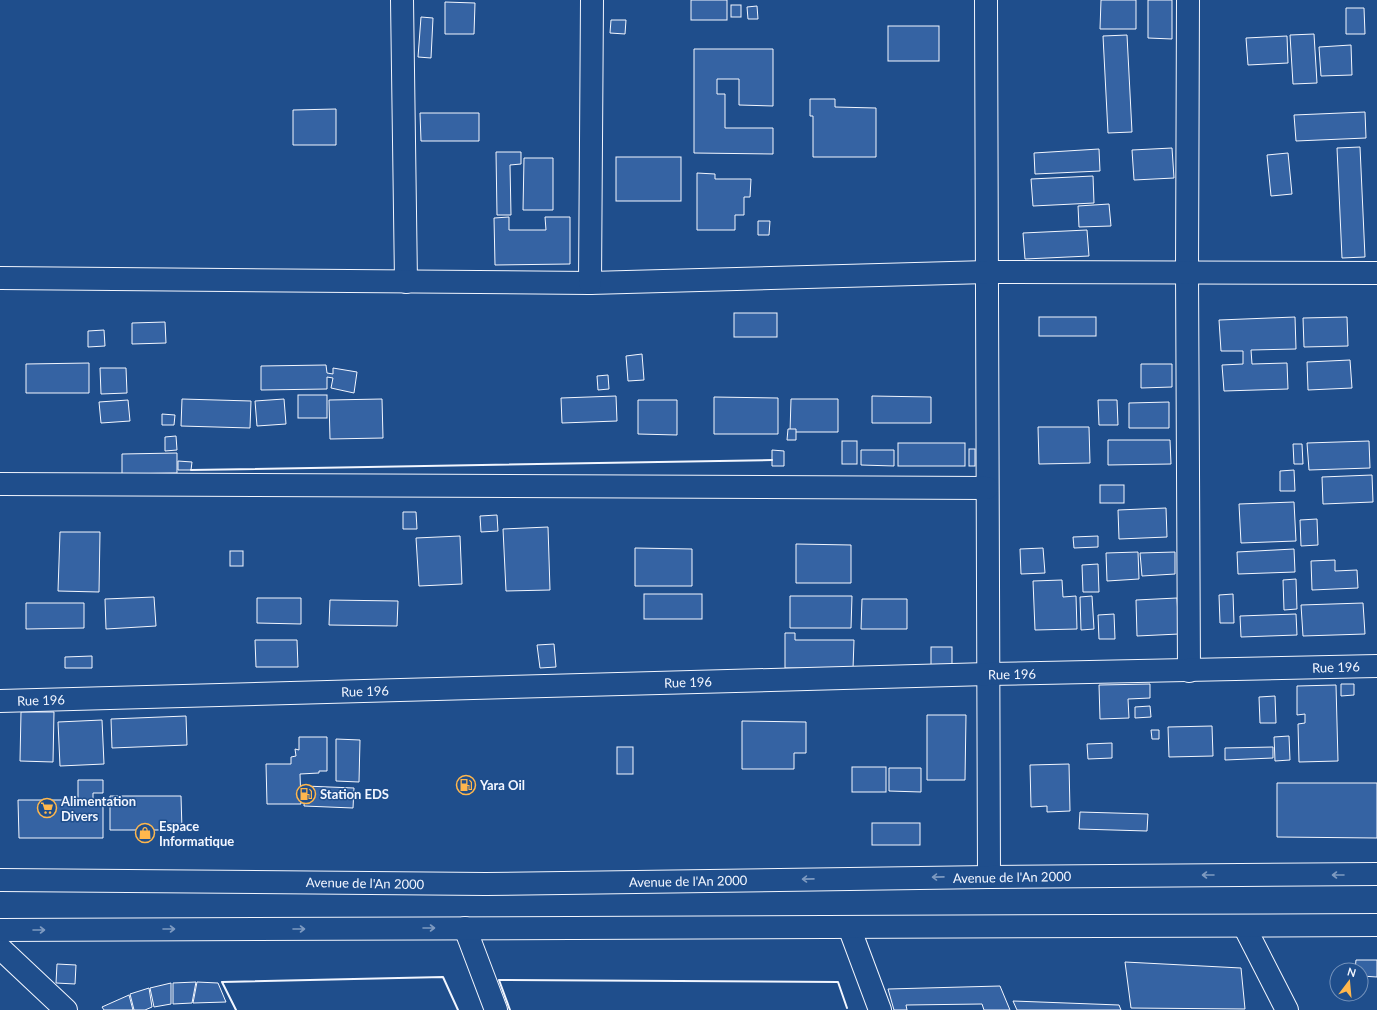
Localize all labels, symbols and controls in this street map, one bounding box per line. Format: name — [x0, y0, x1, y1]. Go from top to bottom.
street label: Rue 196 — [1312, 658, 1360, 676]
street label: Rue 196 — [988, 666, 1036, 682]
street label: Rue 196 — [664, 673, 712, 691]
street label: Rue 196 — [341, 682, 389, 700]
street label: Rue 196 — [17, 691, 65, 709]
fuel station icon: Yara Oil — [455, 774, 477, 796]
place label: Yara Oil — [479, 777, 525, 793]
fuel station icon: Station EDS — [295, 783, 317, 805]
place label: Station EDS — [320, 786, 389, 802]
place label: Alimentation Divers — [60, 793, 136, 824]
supermarket icon: Alimentation Divers — [36, 797, 58, 819]
place label: Espace Informatique — [159, 818, 234, 849]
shop icon: Espace Informatique — [134, 822, 156, 844]
street label: Avenue de l'An 2000 — [953, 868, 1072, 886]
one-way arrow — [1202, 871, 1215, 879]
one-way arrow — [1332, 871, 1345, 878]
street label: Avenue de l'An 2000 — [629, 872, 748, 890]
street label: Avenue de l'An 2000 — [306, 874, 425, 892]
one-way arrow — [932, 874, 945, 881]
one-way arrow — [802, 875, 815, 883]
one-way arrow — [162, 925, 175, 933]
one-way arrow — [292, 925, 305, 933]
one-way arrow — [422, 925, 435, 932]
one-way arrow — [32, 926, 45, 934]
north arrow — [1329, 962, 1369, 1002]
text: N — [1346, 964, 1358, 979]

